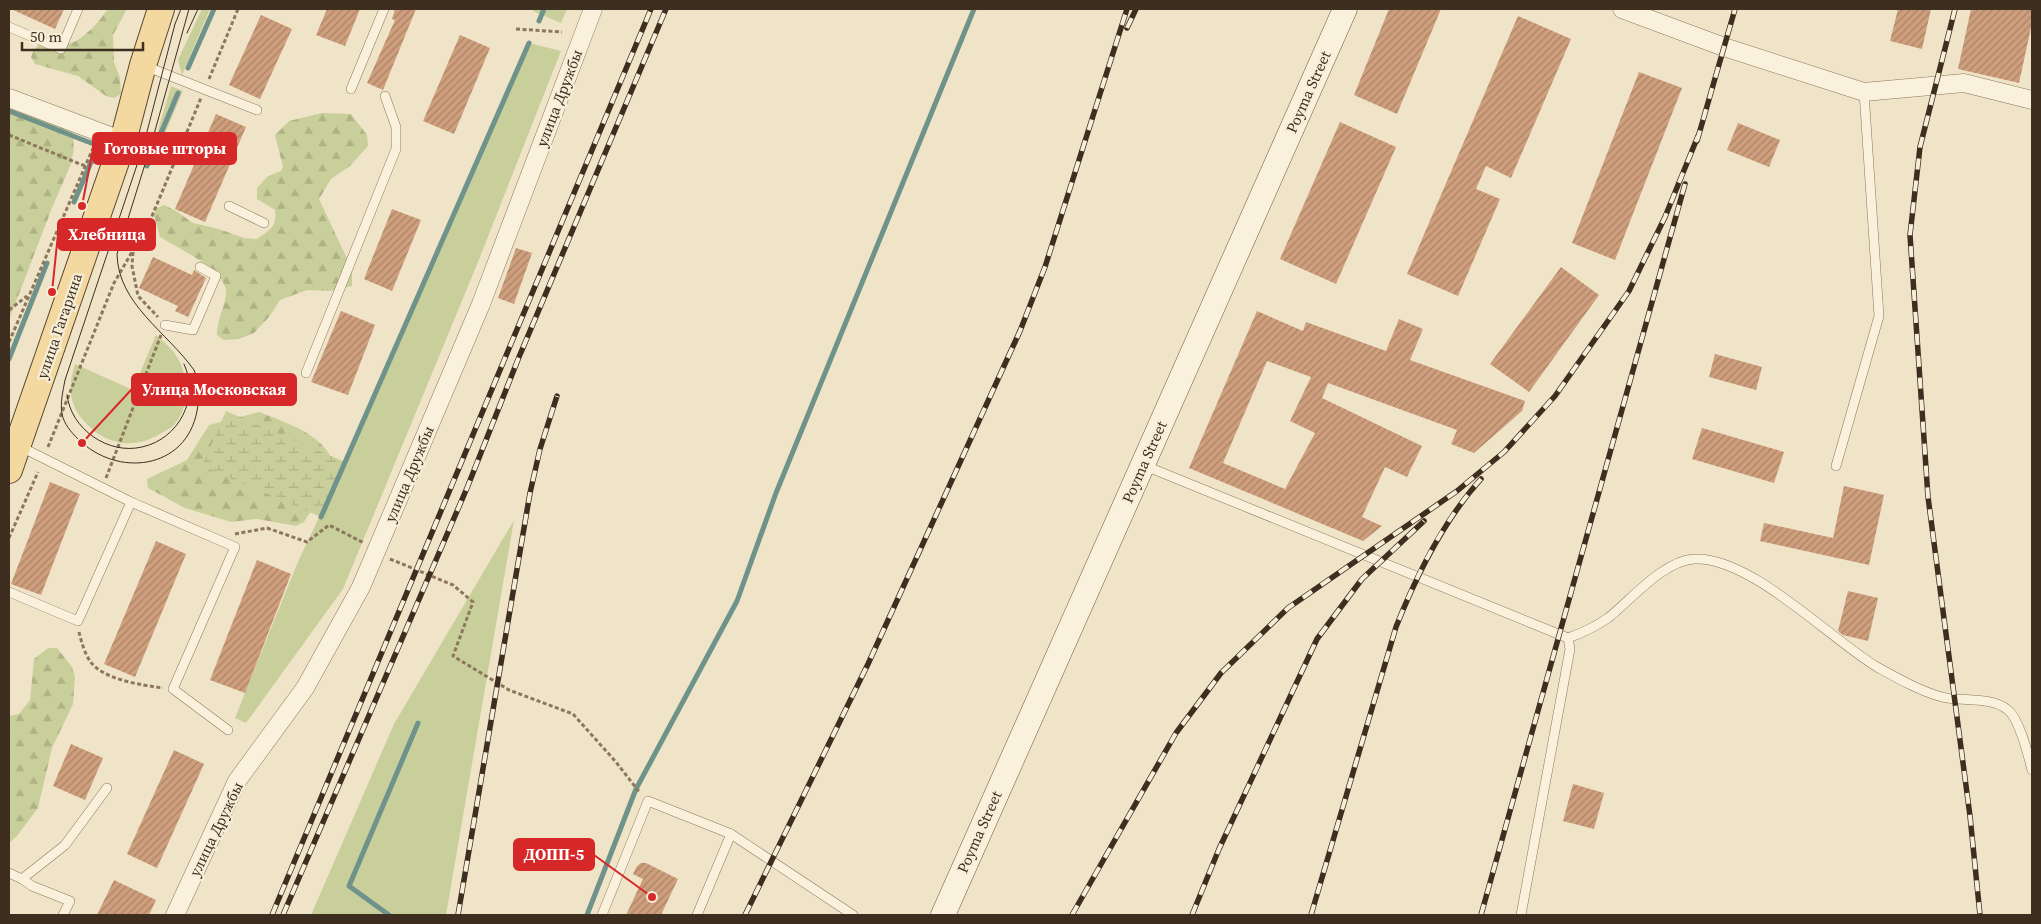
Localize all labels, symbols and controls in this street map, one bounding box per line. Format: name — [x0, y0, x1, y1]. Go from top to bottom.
scale bar — [22, 20, 144, 52]
text: 50 m — [30, 26, 62, 47]
street label: улица Дружбы — [531, 46, 587, 150]
street label: Poyma Street — [1281, 48, 1335, 136]
callout: Готовые шторы — [93, 133, 236, 164]
text: Готовые шторы — [104, 137, 226, 159]
callout: Хлебница — [58, 219, 155, 250]
text: Хлебница — [68, 223, 146, 245]
street label: улица Гагарина — [31, 270, 87, 382]
callout: Улица Московская — [132, 374, 296, 405]
text: Улица Московская — [142, 378, 286, 400]
street label: Poyma Street — [1117, 418, 1171, 506]
street label: улица Дружбы — [379, 423, 439, 525]
street label: улица Дружбы — [184, 778, 248, 880]
street label: Poyma Street — [952, 788, 1006, 876]
callout: ДОПП-5 — [514, 839, 594, 870]
text: ДОПП-5 — [524, 843, 584, 865]

